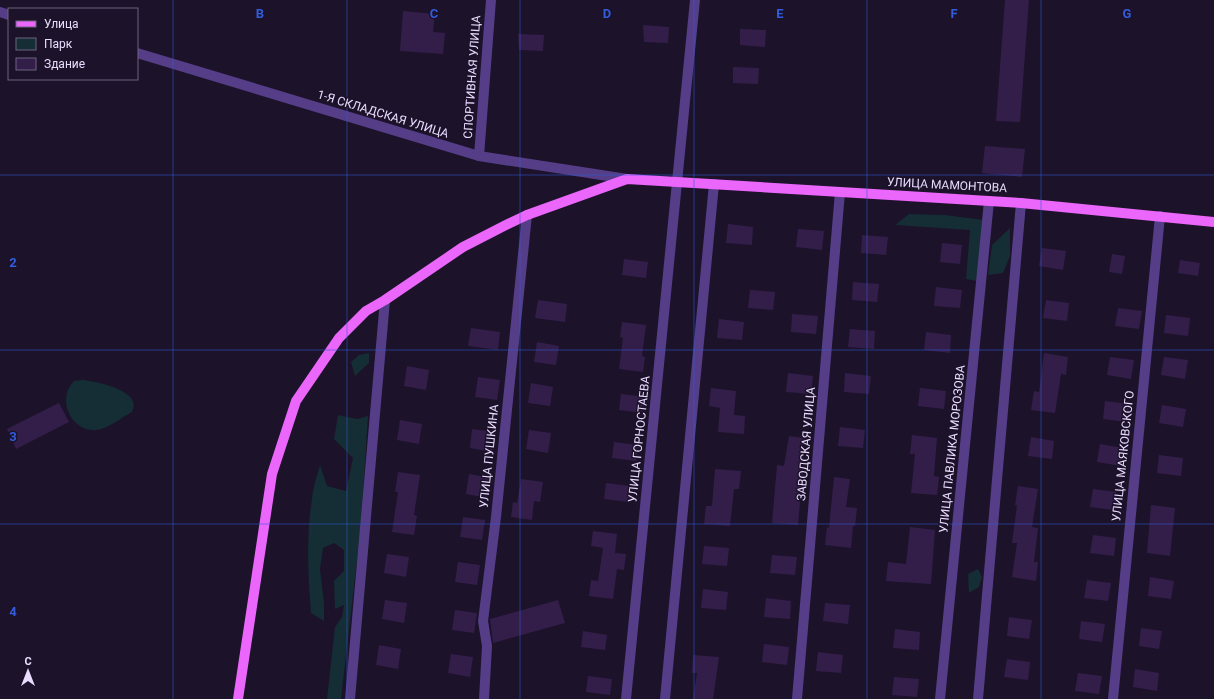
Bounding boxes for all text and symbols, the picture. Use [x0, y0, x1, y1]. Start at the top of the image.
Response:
text: B [256, 6, 264, 21]
text: C [430, 6, 439, 21]
text: D [603, 6, 611, 21]
text: E [776, 6, 784, 21]
text: F [950, 6, 958, 21]
text: G [1123, 6, 1132, 21]
legend [8, 8, 138, 80]
street label: СПОРТИВНАЯ УЛИЦА [461, 15, 483, 139]
text: Улица [44, 17, 79, 31]
text: Парк [44, 37, 73, 51]
text: Здание [44, 57, 85, 71]
street label: 1-Я СКЛАДСКАЯ УЛИЦА [316, 87, 451, 141]
street label: УЛИЦА МАМОНТОВА [887, 175, 1007, 195]
text: 2 [9, 255, 17, 270]
street label: УЛИЦА ПАВЛИКА МОРОЗОВА [936, 364, 968, 534]
street label: УЛИЦА ГОРНОСТАЕВА [625, 375, 653, 503]
street label: ЗАВОДСКАЯ УЛИЦА [794, 386, 818, 502]
street label: УЛИЦА МАЯКОВСКОГО [1109, 390, 1137, 522]
street label: УЛИЦА ПУШКИНА [477, 403, 501, 509]
text: 3 [9, 429, 17, 444]
text: 4 [9, 604, 17, 619]
north arrow [8, 651, 48, 691]
text: С [24, 655, 32, 668]

